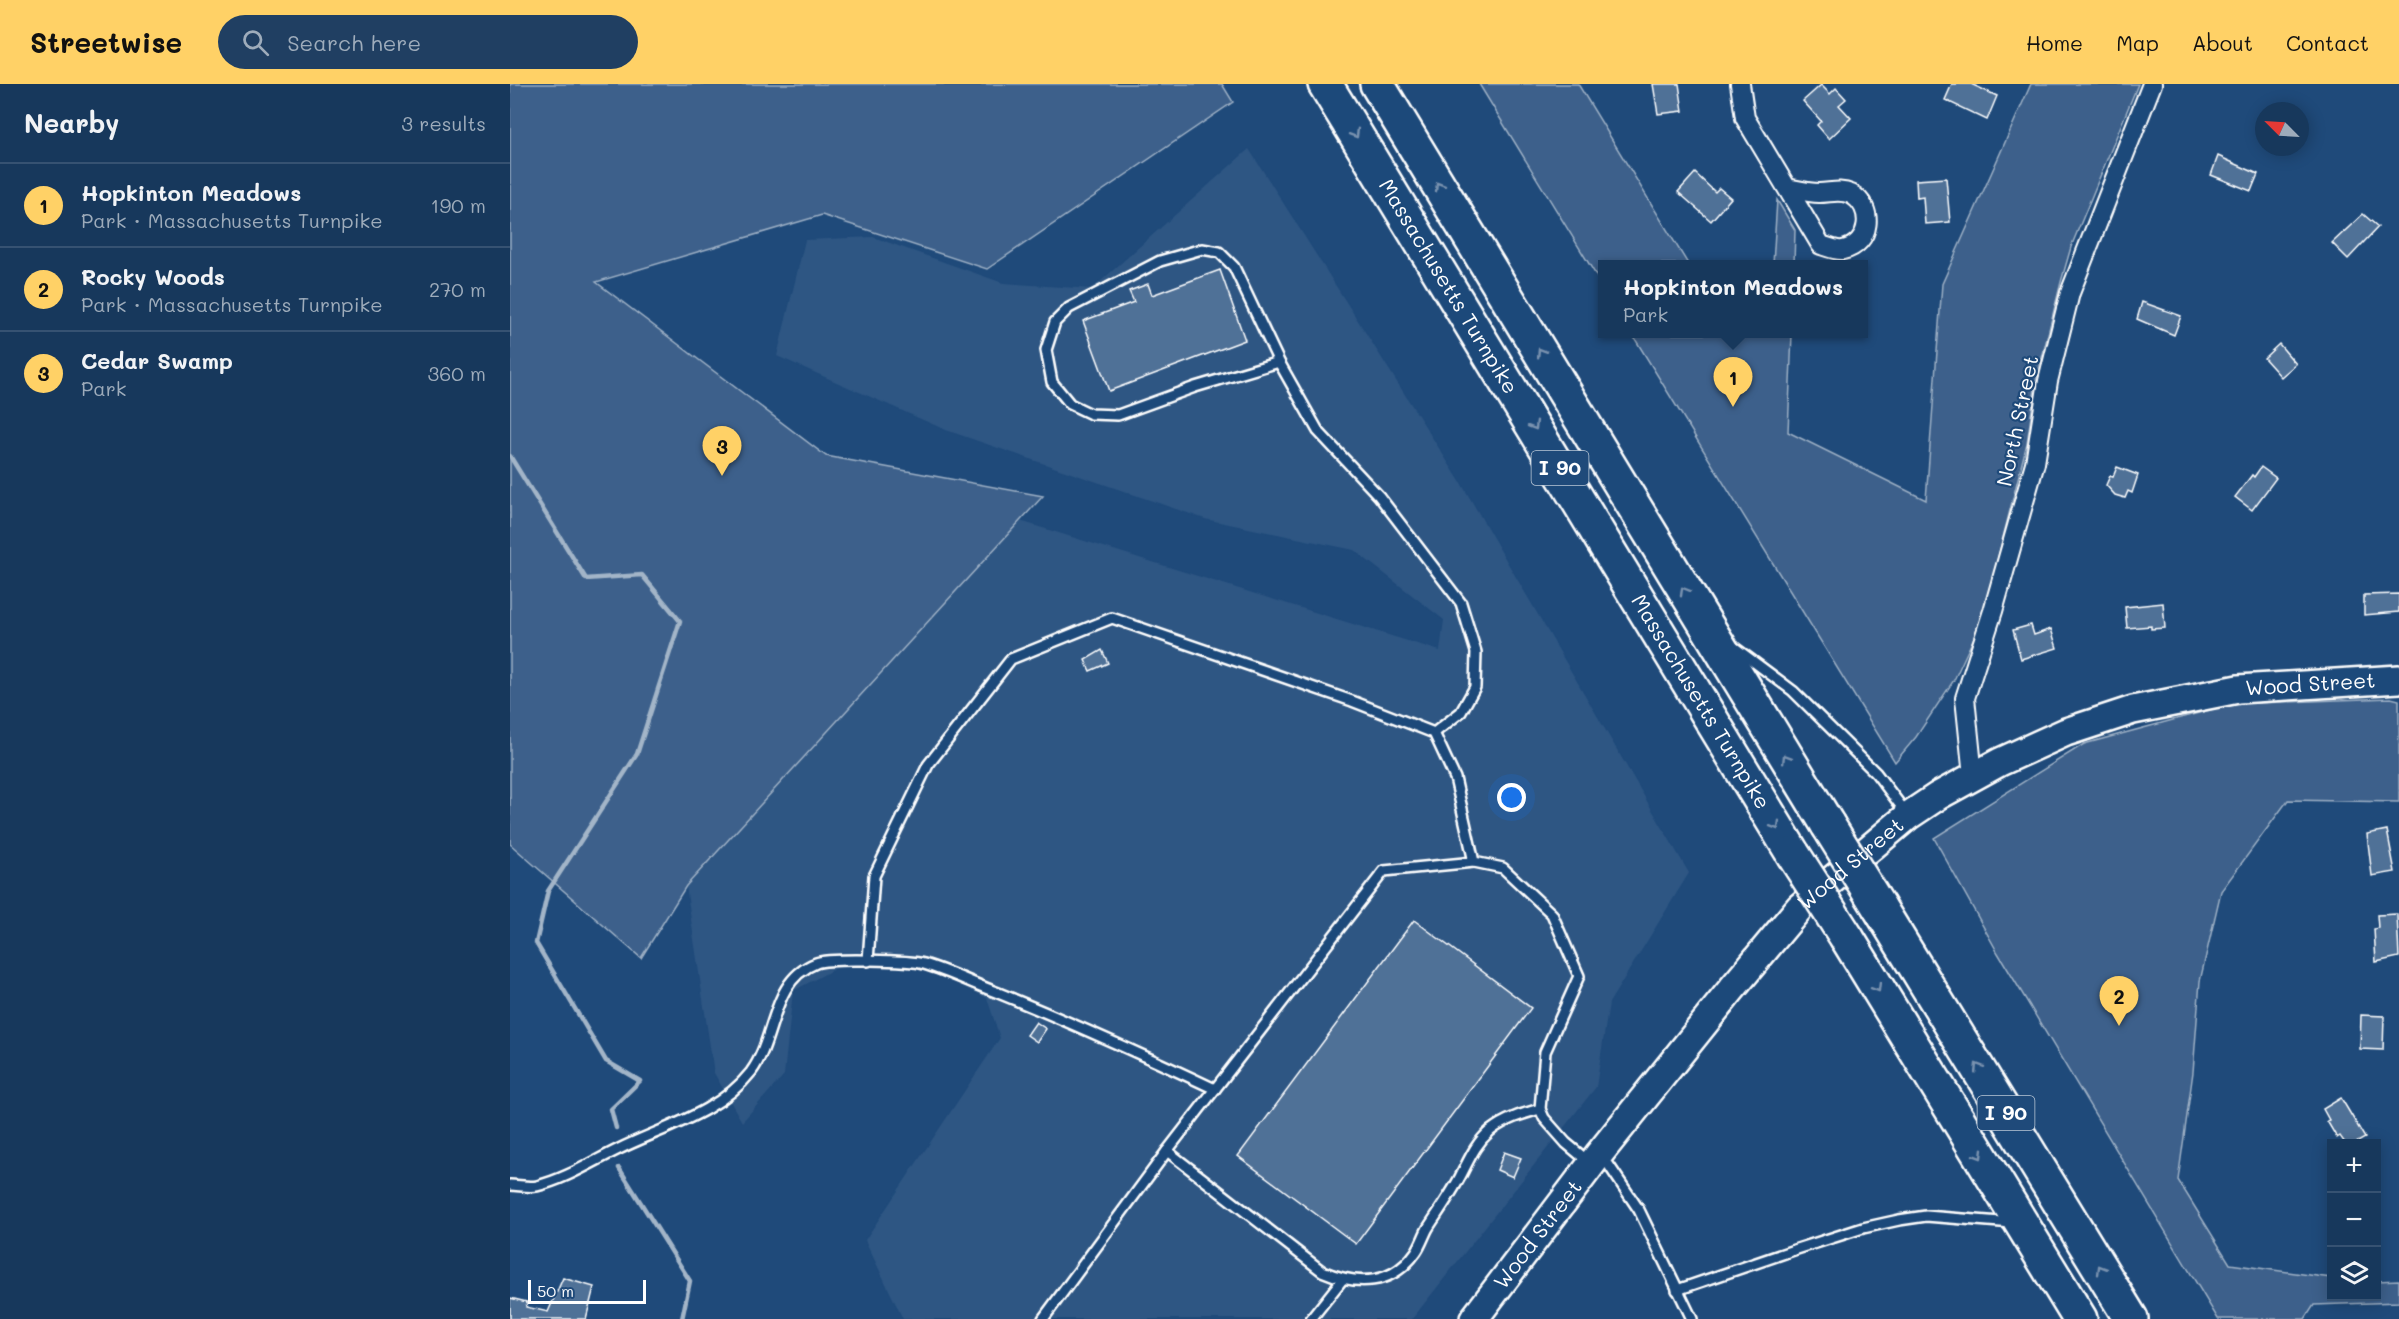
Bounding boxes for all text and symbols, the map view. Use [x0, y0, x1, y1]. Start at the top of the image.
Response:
search box [218, 15, 638, 69]
text: Streetwise [30, 24, 182, 60]
icon: search [239, 26, 272, 59]
text: Search here [287, 28, 421, 57]
text: Home [2026, 29, 2083, 56]
text: Map [2116, 29, 2159, 56]
text: About [2192, 29, 2253, 56]
text: Contact [2286, 29, 2369, 56]
north arrow [2255, 102, 2309, 156]
text: Nearby [24, 106, 119, 140]
text: 3 results [401, 110, 486, 136]
one-way arrow [1348, 128, 1360, 138]
street label: Massachusetts Turnpike [1374, 173, 1525, 398]
text: Hopkinton Meadows [81, 178, 301, 207]
one-way arrow [1435, 182, 1447, 192]
text: 1 [39, 192, 48, 218]
text: 190 m [431, 192, 486, 218]
text: Park · Massachusetts Turnpike [81, 207, 383, 233]
popup [1598, 260, 1868, 338]
text: Rocky Woods [81, 262, 225, 291]
text: Hopkinton Meadows [1623, 272, 1843, 301]
text: 2 [38, 276, 49, 302]
text: 270 m [429, 276, 486, 302]
text: Park · Massachusetts Turnpike [81, 291, 383, 317]
text: Park [1623, 301, 1668, 327]
text: Cedar Swamp [81, 346, 233, 375]
one-way arrow [1536, 348, 1548, 358]
street label: North Street [1989, 353, 2044, 489]
pin: 1 [1714, 358, 1752, 407]
text: 3 [38, 360, 50, 386]
text: 360 m [428, 360, 486, 386]
text: Park [81, 375, 126, 401]
one-way arrow [1526, 420, 1538, 430]
pin: 3 [702, 426, 742, 476]
road number: I 90 [1532, 451, 1588, 485]
one-way arrow [1680, 587, 1691, 597]
street label: Massachusetts Turnpike [1626, 589, 1777, 813]
street label: Wood Street [2244, 665, 2376, 701]
one-way arrow [1781, 754, 1793, 764]
your location [1497, 783, 1526, 812]
street label: Wood Street [1791, 811, 1908, 915]
one-way arrow [1769, 820, 1781, 830]
pin: 2 [2100, 976, 2138, 1026]
one-way arrow [1869, 982, 1881, 992]
one-way arrow [1974, 1062, 1985, 1073]
road number: I 90 [1978, 1096, 2034, 1130]
map controls [2327, 1139, 2381, 1301]
button: + [2327, 1139, 2381, 1193]
one-way arrow [1971, 1149, 1983, 1159]
street label: Wood Street [1487, 1174, 1587, 1294]
button: − [2327, 1193, 2381, 1247]
button: layers [2327, 1247, 2381, 1301]
one-way arrow [2097, 1265, 2109, 1275]
scale bar [528, 1277, 646, 1304]
text: 50 m [537, 1280, 574, 1301]

